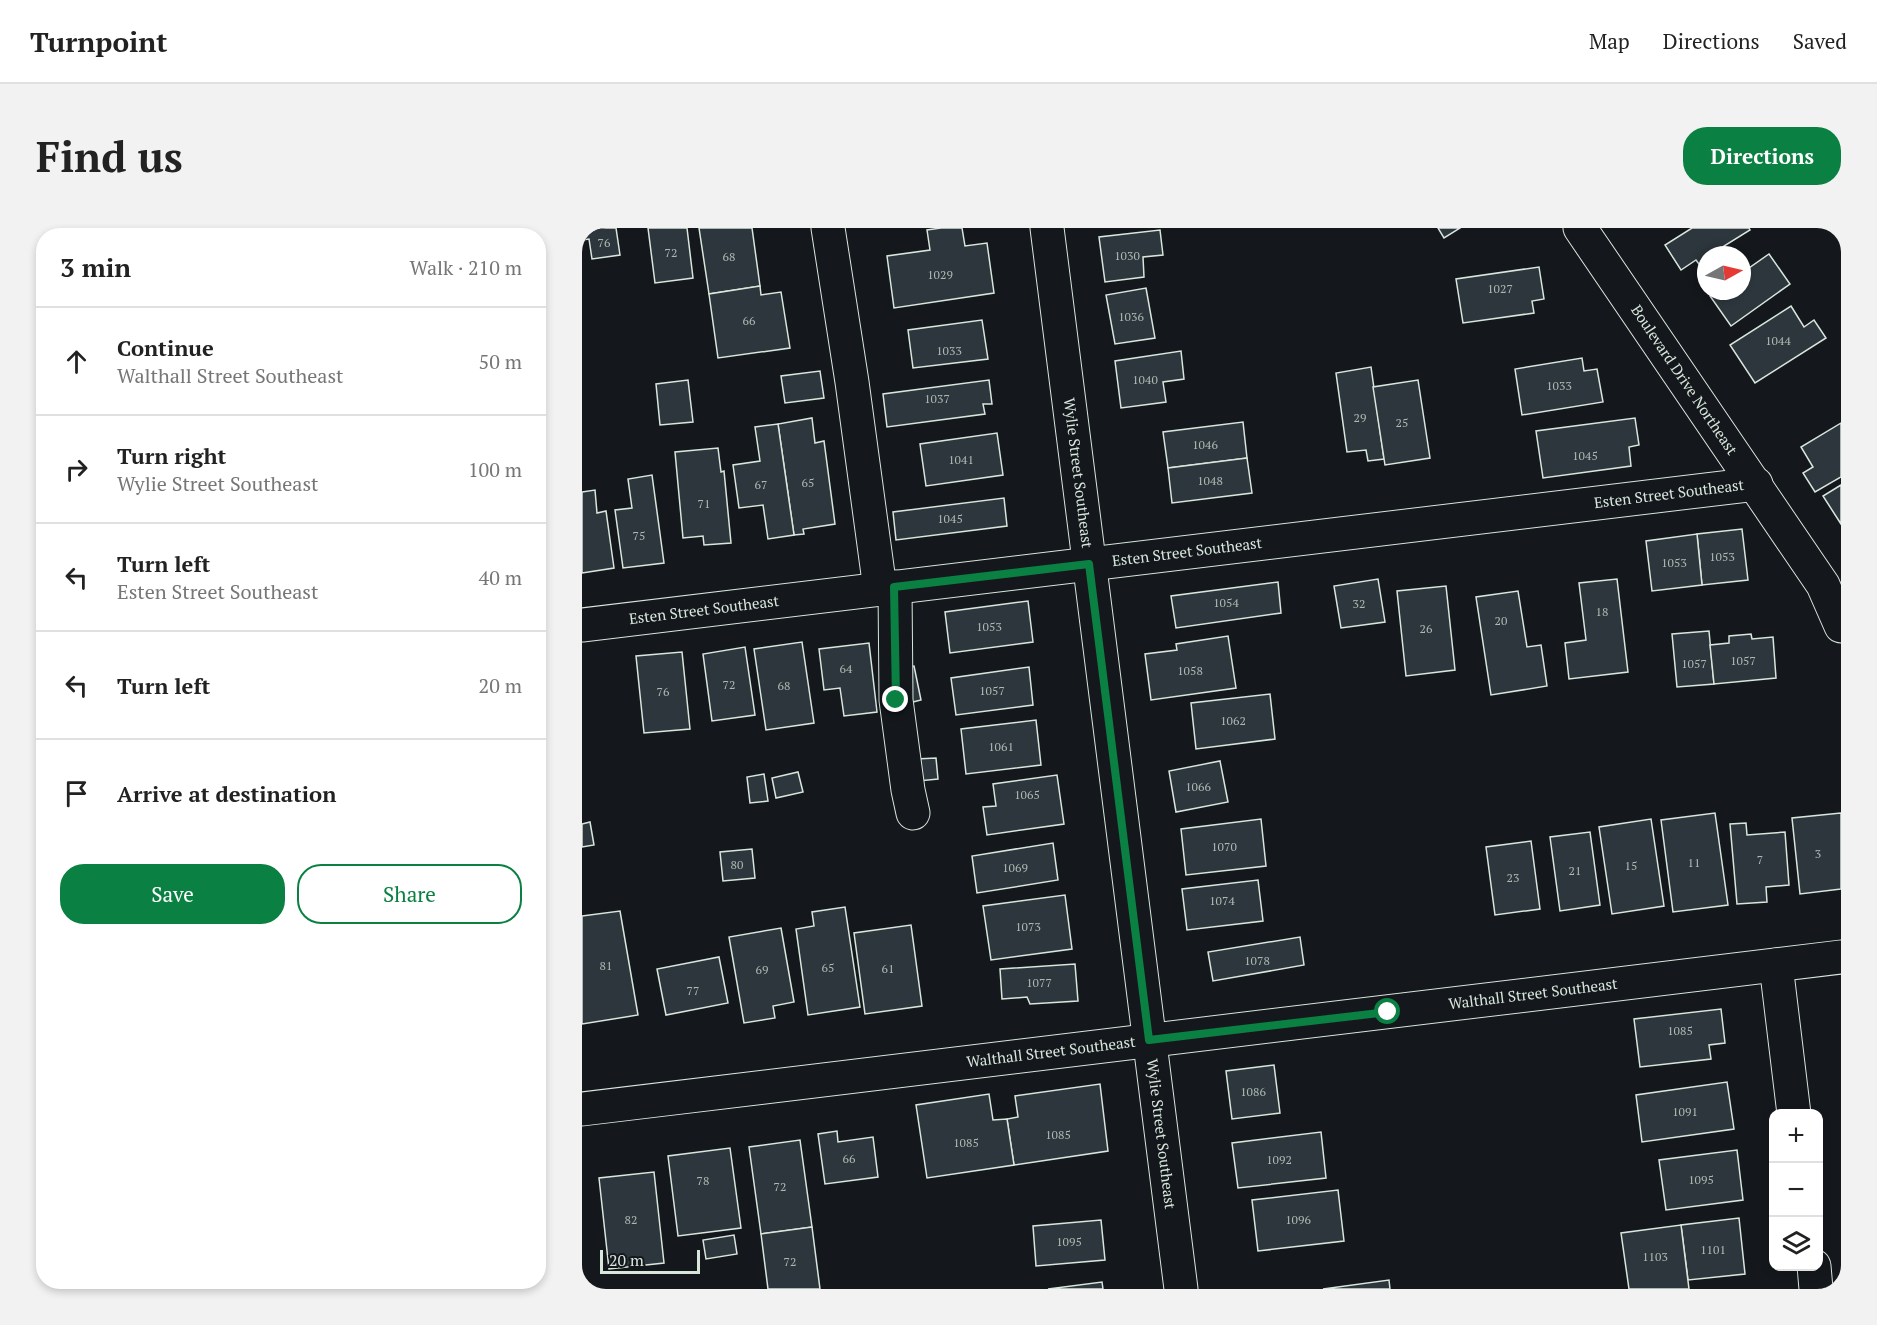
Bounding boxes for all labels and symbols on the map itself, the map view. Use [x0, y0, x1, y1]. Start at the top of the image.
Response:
house number: 76 [598, 235, 611, 250]
house number: 72 [665, 245, 677, 260]
north arrow [1697, 246, 1751, 300]
house number: 1030 [1114, 248, 1140, 263]
house number: 68 [723, 249, 735, 264]
house number: 1029 [927, 267, 953, 282]
house number: 1027 [1487, 281, 1513, 296]
street label: Boulevard Drive Northeast [1627, 301, 1743, 459]
house number: 1036 [1118, 309, 1144, 324]
house number: 66 [743, 313, 756, 328]
house number: 1044 [1765, 333, 1791, 348]
house number: 1033 [936, 343, 962, 358]
house number: 1040 [1132, 372, 1158, 387]
house number: 1033 [1546, 378, 1572, 393]
house number: 1037 [924, 391, 950, 406]
street label: Wylie Street Southeast [1060, 397, 1098, 550]
house number: 29 [1354, 410, 1366, 425]
house number: 25 [1396, 415, 1408, 430]
house number: 1046 [1192, 437, 1218, 452]
house number: 1045 [1572, 448, 1598, 463]
house number: 1041 [948, 452, 974, 467]
house number: 1048 [1197, 473, 1223, 488]
street label: Esten Street Southeast [1593, 474, 1745, 512]
house number: 65 [802, 475, 814, 490]
house number: 67 [755, 477, 767, 492]
house number: 71 [698, 496, 710, 511]
house number: 1045 [937, 511, 963, 526]
house number: 75 [633, 528, 645, 543]
street label: Esten Street Southeast [1111, 532, 1263, 570]
house number: 1053 [1709, 549, 1735, 564]
house number: 1053 [1661, 555, 1687, 570]
street label: Esten Street Southeast [628, 590, 780, 628]
house number: 1054 [1213, 595, 1239, 610]
house number: 32 [1353, 596, 1365, 611]
house number: 18 [1596, 604, 1608, 619]
house number: 20 [1495, 613, 1507, 628]
house number: 1053 [976, 619, 1002, 634]
house number: 26 [1420, 621, 1433, 636]
house number: 1057 [1730, 653, 1756, 668]
house number: 1057 [1681, 656, 1707, 671]
house number: 64 [840, 661, 853, 676]
house number: 1058 [1177, 663, 1203, 678]
house number: 72 [723, 677, 735, 692]
house number: 68 [778, 678, 790, 693]
house number: 1057 [979, 683, 1005, 698]
house number: 76 [657, 684, 670, 699]
route end [882, 686, 908, 712]
house number: 1062 [1220, 713, 1246, 728]
house number: 1061 [988, 739, 1014, 754]
house number: 1066 [1185, 779, 1211, 794]
house number: 1065 [1014, 787, 1040, 802]
house number: 1070 [1211, 839, 1237, 854]
house number: 3 [1815, 846, 1821, 861]
house number: 7 [1757, 852, 1763, 867]
house number: 11 [1688, 855, 1700, 870]
house number: 80 [731, 857, 743, 872]
house number: 15 [1625, 858, 1637, 873]
house number: 1069 [1002, 860, 1028, 875]
house number: 21 [1569, 863, 1581, 878]
house number: 23 [1507, 870, 1519, 885]
house number: 1074 [1209, 893, 1235, 908]
house number: 1073 [1015, 919, 1041, 934]
house number: 1078 [1244, 953, 1270, 968]
house number: 81 [600, 958, 612, 973]
house number: 65 [822, 960, 834, 975]
house number: 61 [882, 961, 894, 976]
house number: 69 [756, 962, 768, 977]
street label: Walthall Street Southeast [1447, 973, 1619, 1013]
house number: 1077 [1026, 975, 1052, 990]
house number: 77 [687, 983, 699, 998]
route start [1374, 998, 1400, 1024]
house number: 1085 [1667, 1023, 1693, 1038]
street label: Walthall Street Southeast [965, 1031, 1137, 1071]
street label: Wylie Street Southeast [1143, 1058, 1181, 1211]
house number: 1086 [1240, 1084, 1266, 1099]
house number: 1091 [1672, 1104, 1698, 1119]
house number: 1085 [1045, 1127, 1071, 1142]
house number: 1085 [953, 1135, 979, 1150]
house number: 66 [843, 1151, 856, 1166]
house number: 1092 [1266, 1152, 1292, 1167]
house number: 1095 [1688, 1172, 1714, 1187]
house number: 78 [697, 1173, 709, 1188]
house number: 72 [774, 1179, 786, 1194]
house number: 82 [625, 1212, 637, 1227]
house number: 1096 [1285, 1212, 1311, 1227]
house number: 1095 [1056, 1234, 1082, 1249]
house number: 1101 [1700, 1242, 1726, 1257]
scale bar [600, 1247, 700, 1274]
house number: 1103 [1642, 1249, 1668, 1264]
house number: 72 [784, 1254, 796, 1269]

